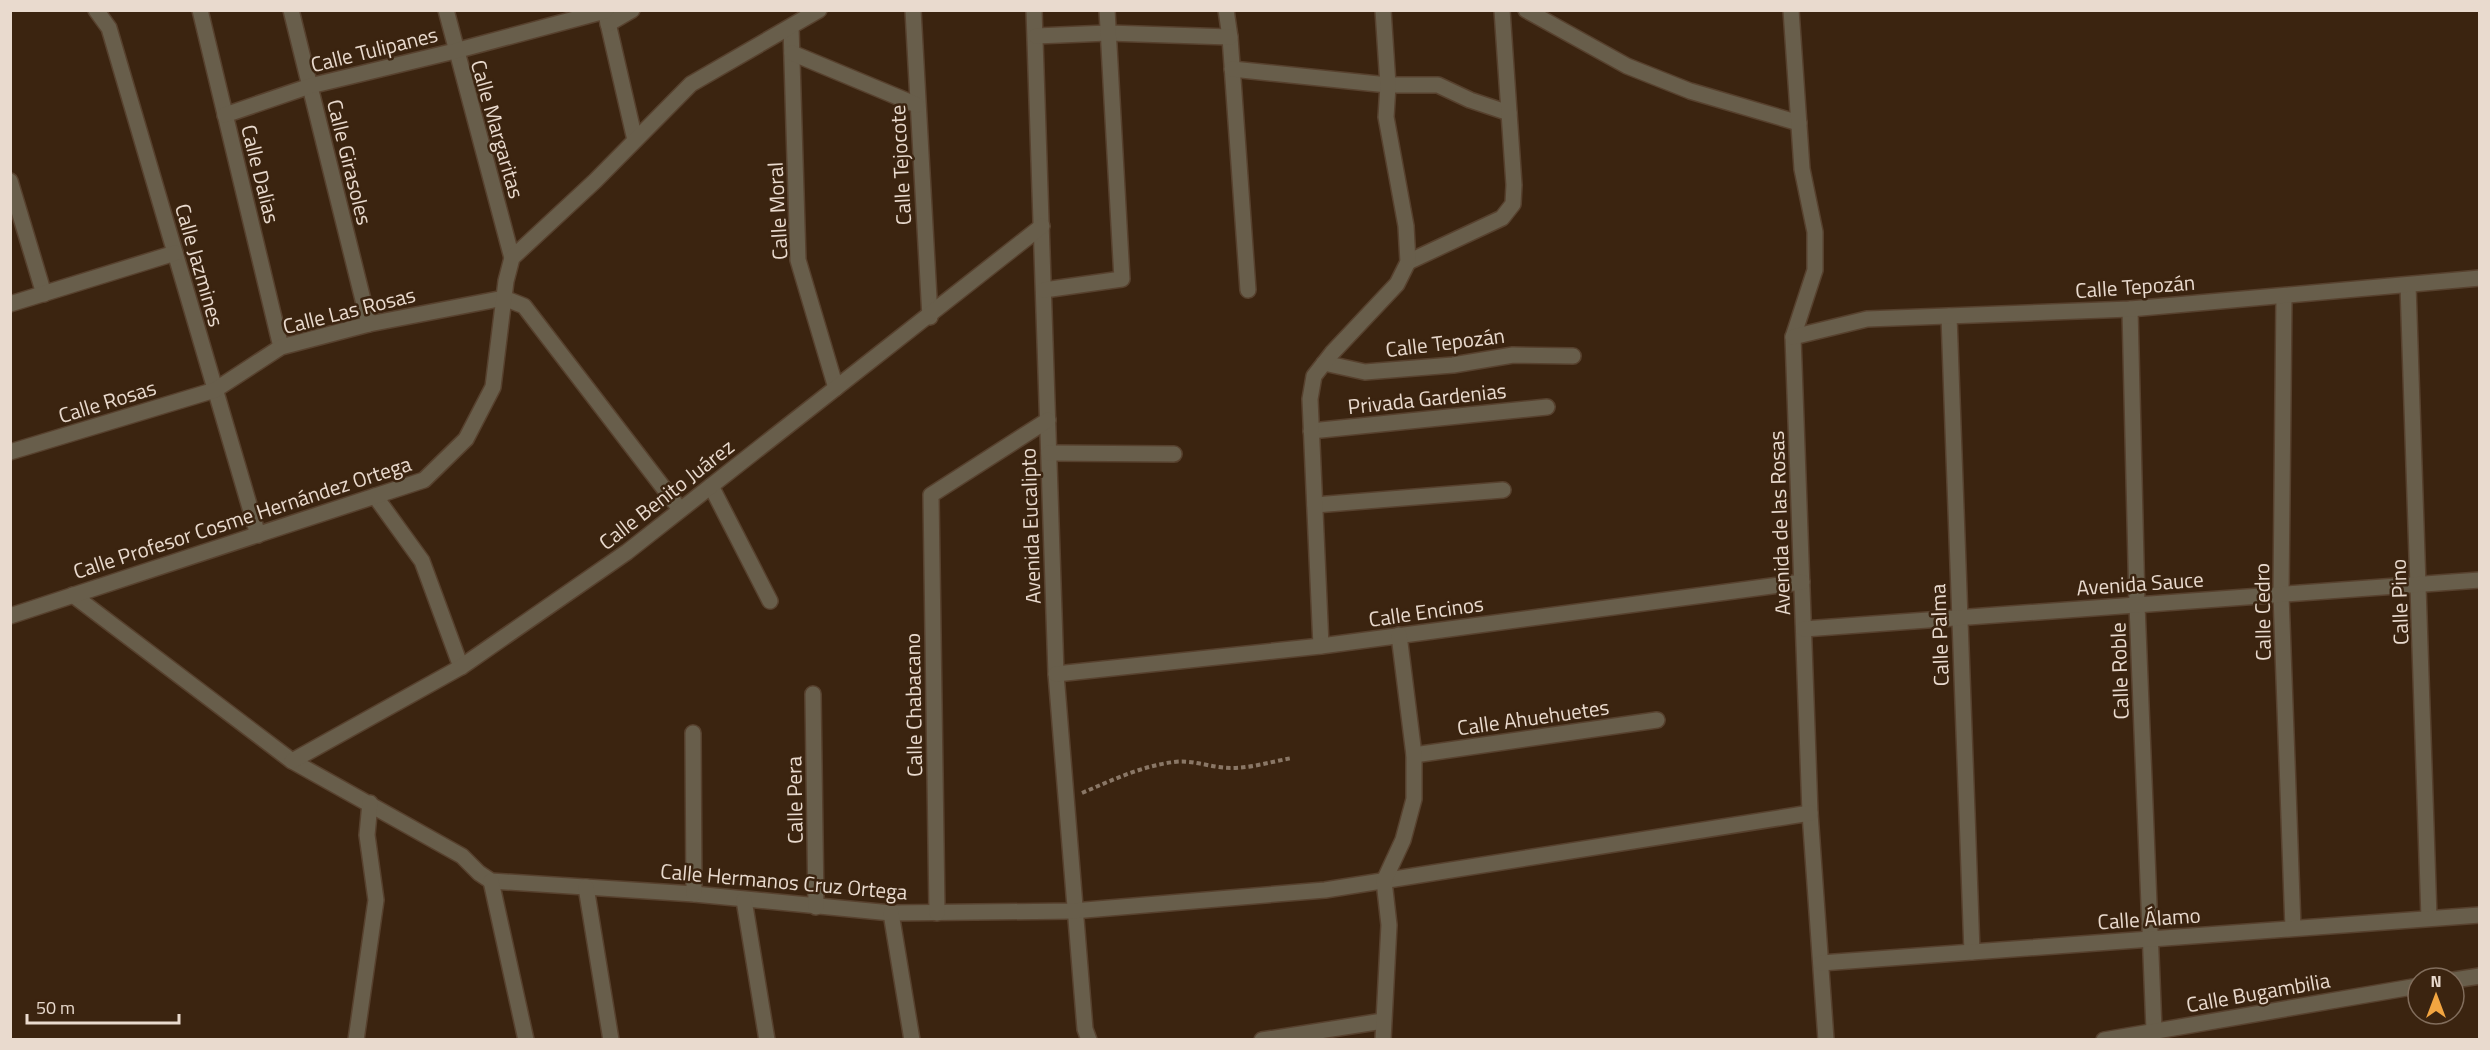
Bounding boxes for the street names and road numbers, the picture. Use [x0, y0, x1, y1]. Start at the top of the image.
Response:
street label: Calle Tulipanes [307, 18, 441, 80]
street label: Calle Margaritas [463, 56, 533, 202]
street label: Calle Girasoles [319, 96, 381, 228]
street label: Calle Tejocote [881, 104, 919, 226]
street label: Calle Dalias [233, 121, 289, 227]
street label: Calle Moral [758, 161, 796, 261]
street label: Calle Jazmines [167, 200, 233, 330]
street label: Calle Tepozán [2074, 266, 2196, 306]
street label: Calle Las Rosas [279, 278, 419, 342]
street label: Calle Tepozán [1383, 319, 1507, 365]
street label: Calle Rosas [54, 371, 160, 431]
street label: Privada Gardenias [1346, 374, 1508, 422]
street label: Avenida de las Rosas [1760, 430, 1798, 616]
street label: Calle Benito Juárez [591, 431, 741, 557]
street label: Calle Profesor Cosme Hernández Ortega [69, 447, 416, 587]
street label: Avenida Eucalipto [1011, 448, 1049, 604]
street label: Calle Pino [2382, 558, 2416, 646]
street label: Avenida Sauce [2075, 563, 2205, 603]
street label: Calle Cedro [2245, 563, 2279, 661]
street label: Calle Palma [1921, 583, 1957, 687]
street label: Calle Encinos [1367, 587, 1485, 635]
street label: Calle Roble [2101, 622, 2137, 720]
street label: Calle Chabacano [896, 633, 930, 777]
street label: Calle Ahuehuetes [1455, 690, 1611, 744]
street label: Calle Pera [777, 755, 811, 844]
street label: Calle Hermanos Cruz Ortega [659, 854, 909, 908]
street label: Calle Álamo [2096, 898, 2202, 938]
street label: Calle Bugambilia [2184, 964, 2333, 1020]

